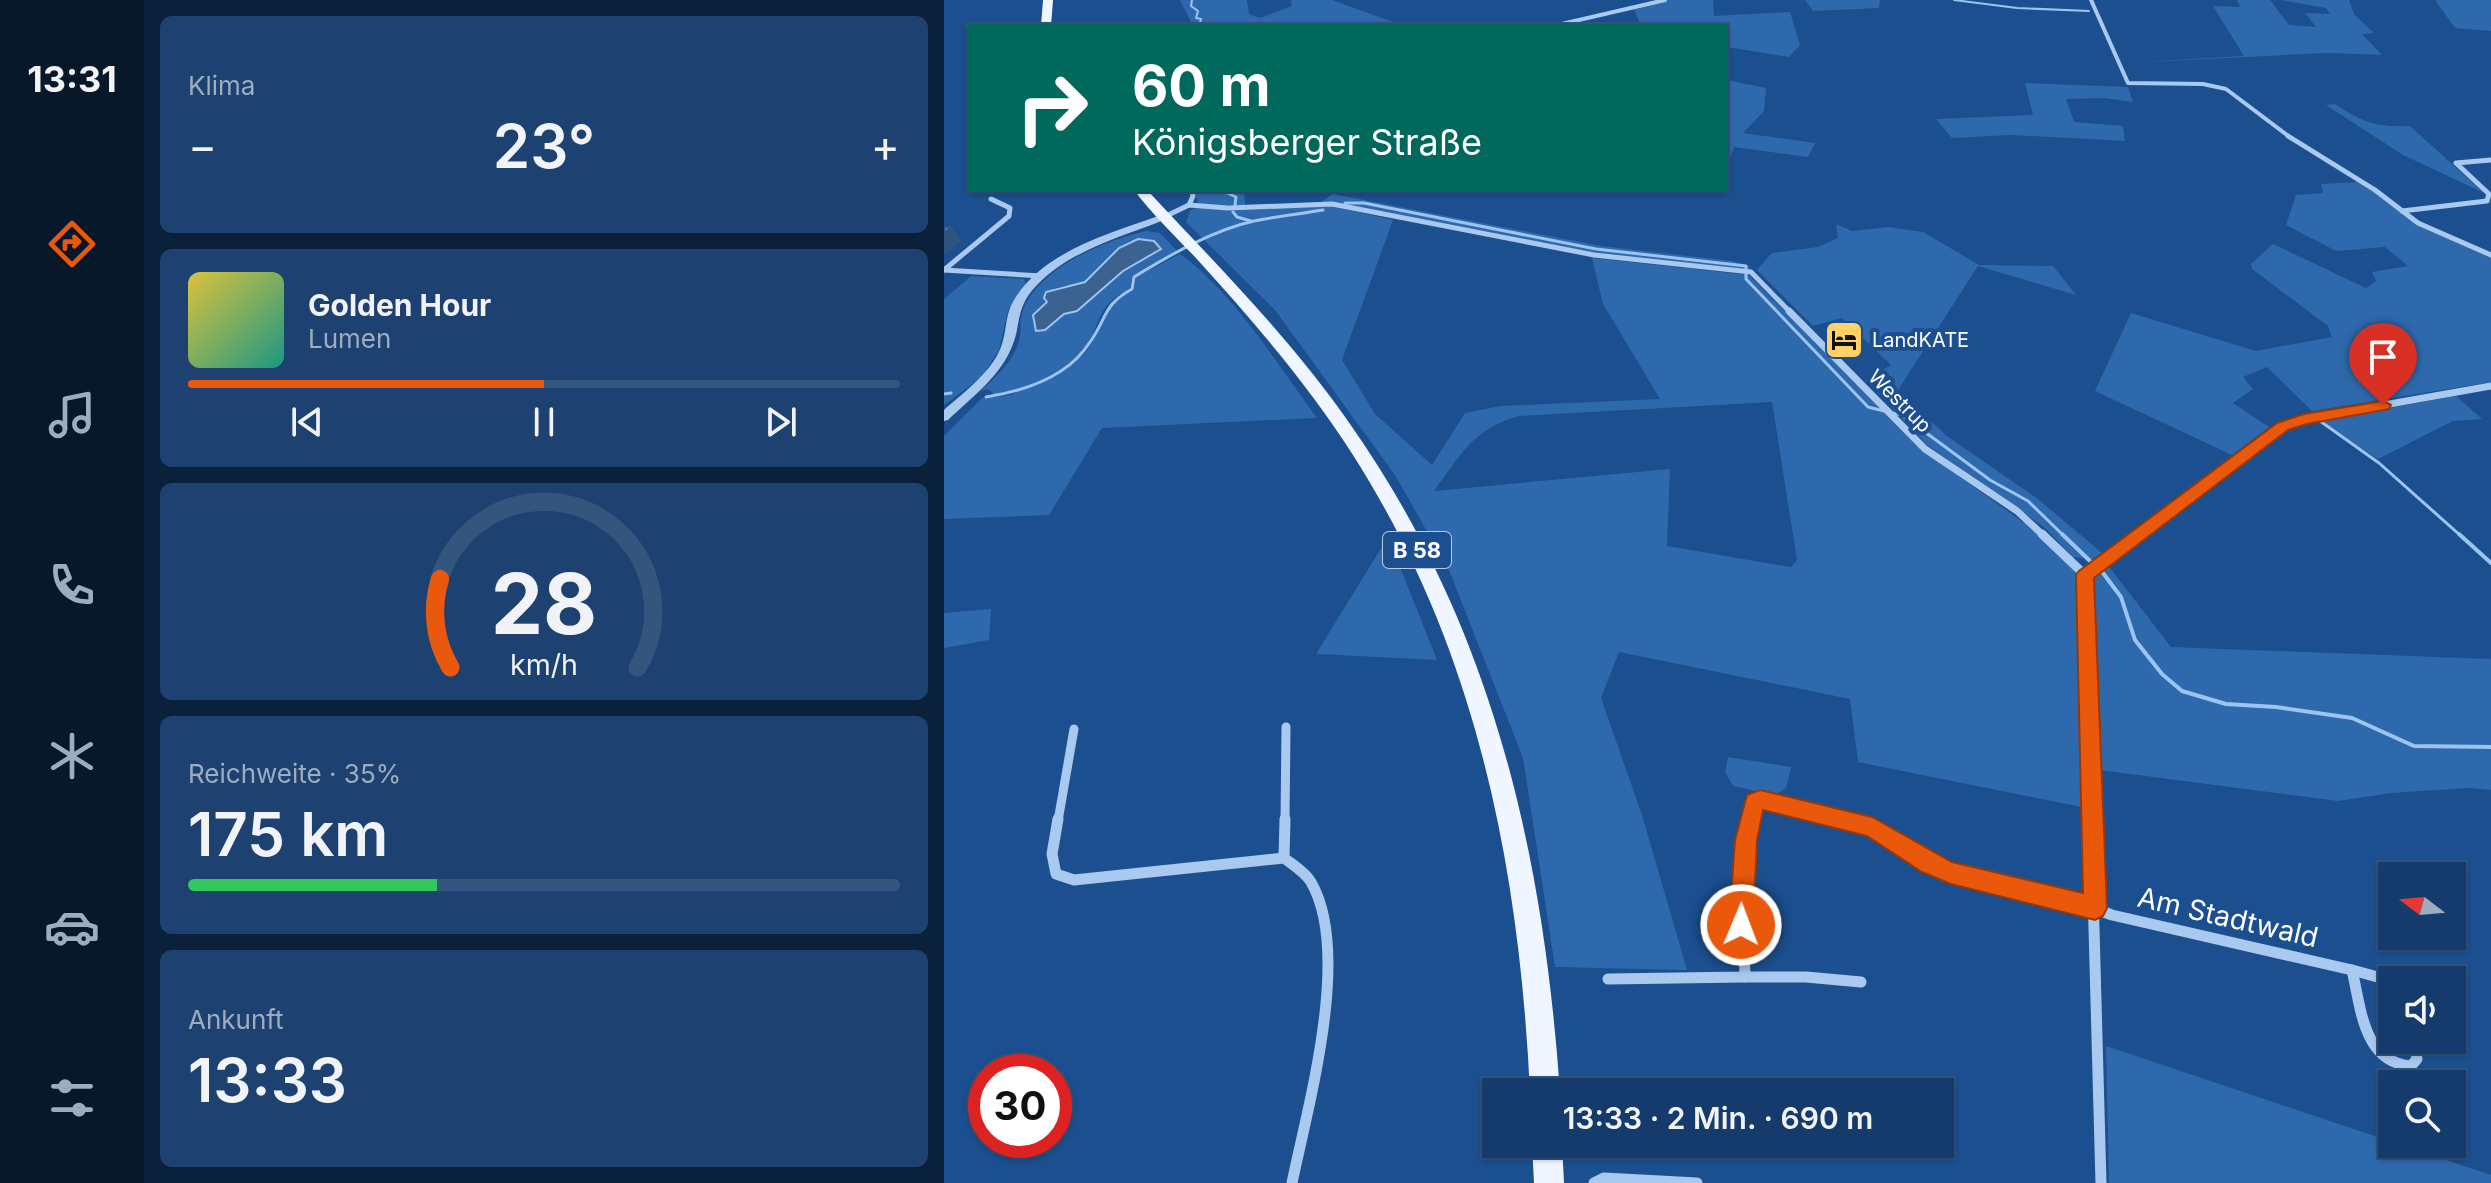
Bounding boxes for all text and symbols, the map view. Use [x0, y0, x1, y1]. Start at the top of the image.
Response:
text: 60 m [1132, 52, 1271, 120]
icon: right [1000, 56, 1104, 160]
text: 13:31 [27, 57, 117, 101]
text: Klima [188, 70, 255, 101]
text: 23° [493, 110, 595, 182]
text: − [188, 119, 217, 173]
text: + [871, 119, 900, 173]
text: Königsberger Straße [1132, 120, 1482, 164]
icon: directions [44, 216, 100, 272]
text: Golden Hour [308, 287, 491, 323]
hotel icon: LandKATE [1823, 319, 1865, 361]
text: Lumen [308, 323, 391, 354]
pin [2349, 323, 2417, 405]
place label: LandKATE [1872, 328, 1969, 352]
icon: arrive [2361, 335, 2405, 379]
street label: Westrup [1864, 365, 1936, 437]
icon: music [44, 387, 100, 443]
icon: previous [285, 400, 329, 444]
icon: pause [522, 400, 566, 444]
icon: next [759, 400, 803, 444]
road number: B 58 [1383, 532, 1451, 568]
text: 28 [491, 552, 597, 653]
icon: phone [44, 557, 100, 613]
text: km/h [510, 647, 578, 682]
icon: climate [44, 728, 100, 784]
text: Reichweite · 35% [188, 758, 401, 789]
text: 175 km [188, 798, 388, 870]
north arrow [2378, 862, 2466, 950]
map controls [2378, 862, 2466, 1158]
street label: Am Stadtwald [2134, 880, 2322, 954]
position arrow [1699, 883, 1783, 967]
icon: car [44, 899, 100, 955]
button: sound [2378, 966, 2466, 1054]
text: Ankunft [188, 1004, 284, 1035]
text: 13:33 [188, 1044, 347, 1116]
speed limit sign: 30 [968, 1054, 1072, 1158]
icon: filters [44, 1070, 100, 1126]
button: search [2378, 1070, 2466, 1158]
text: 13:33 · 2 Min. · 690 m [1563, 1100, 1873, 1136]

